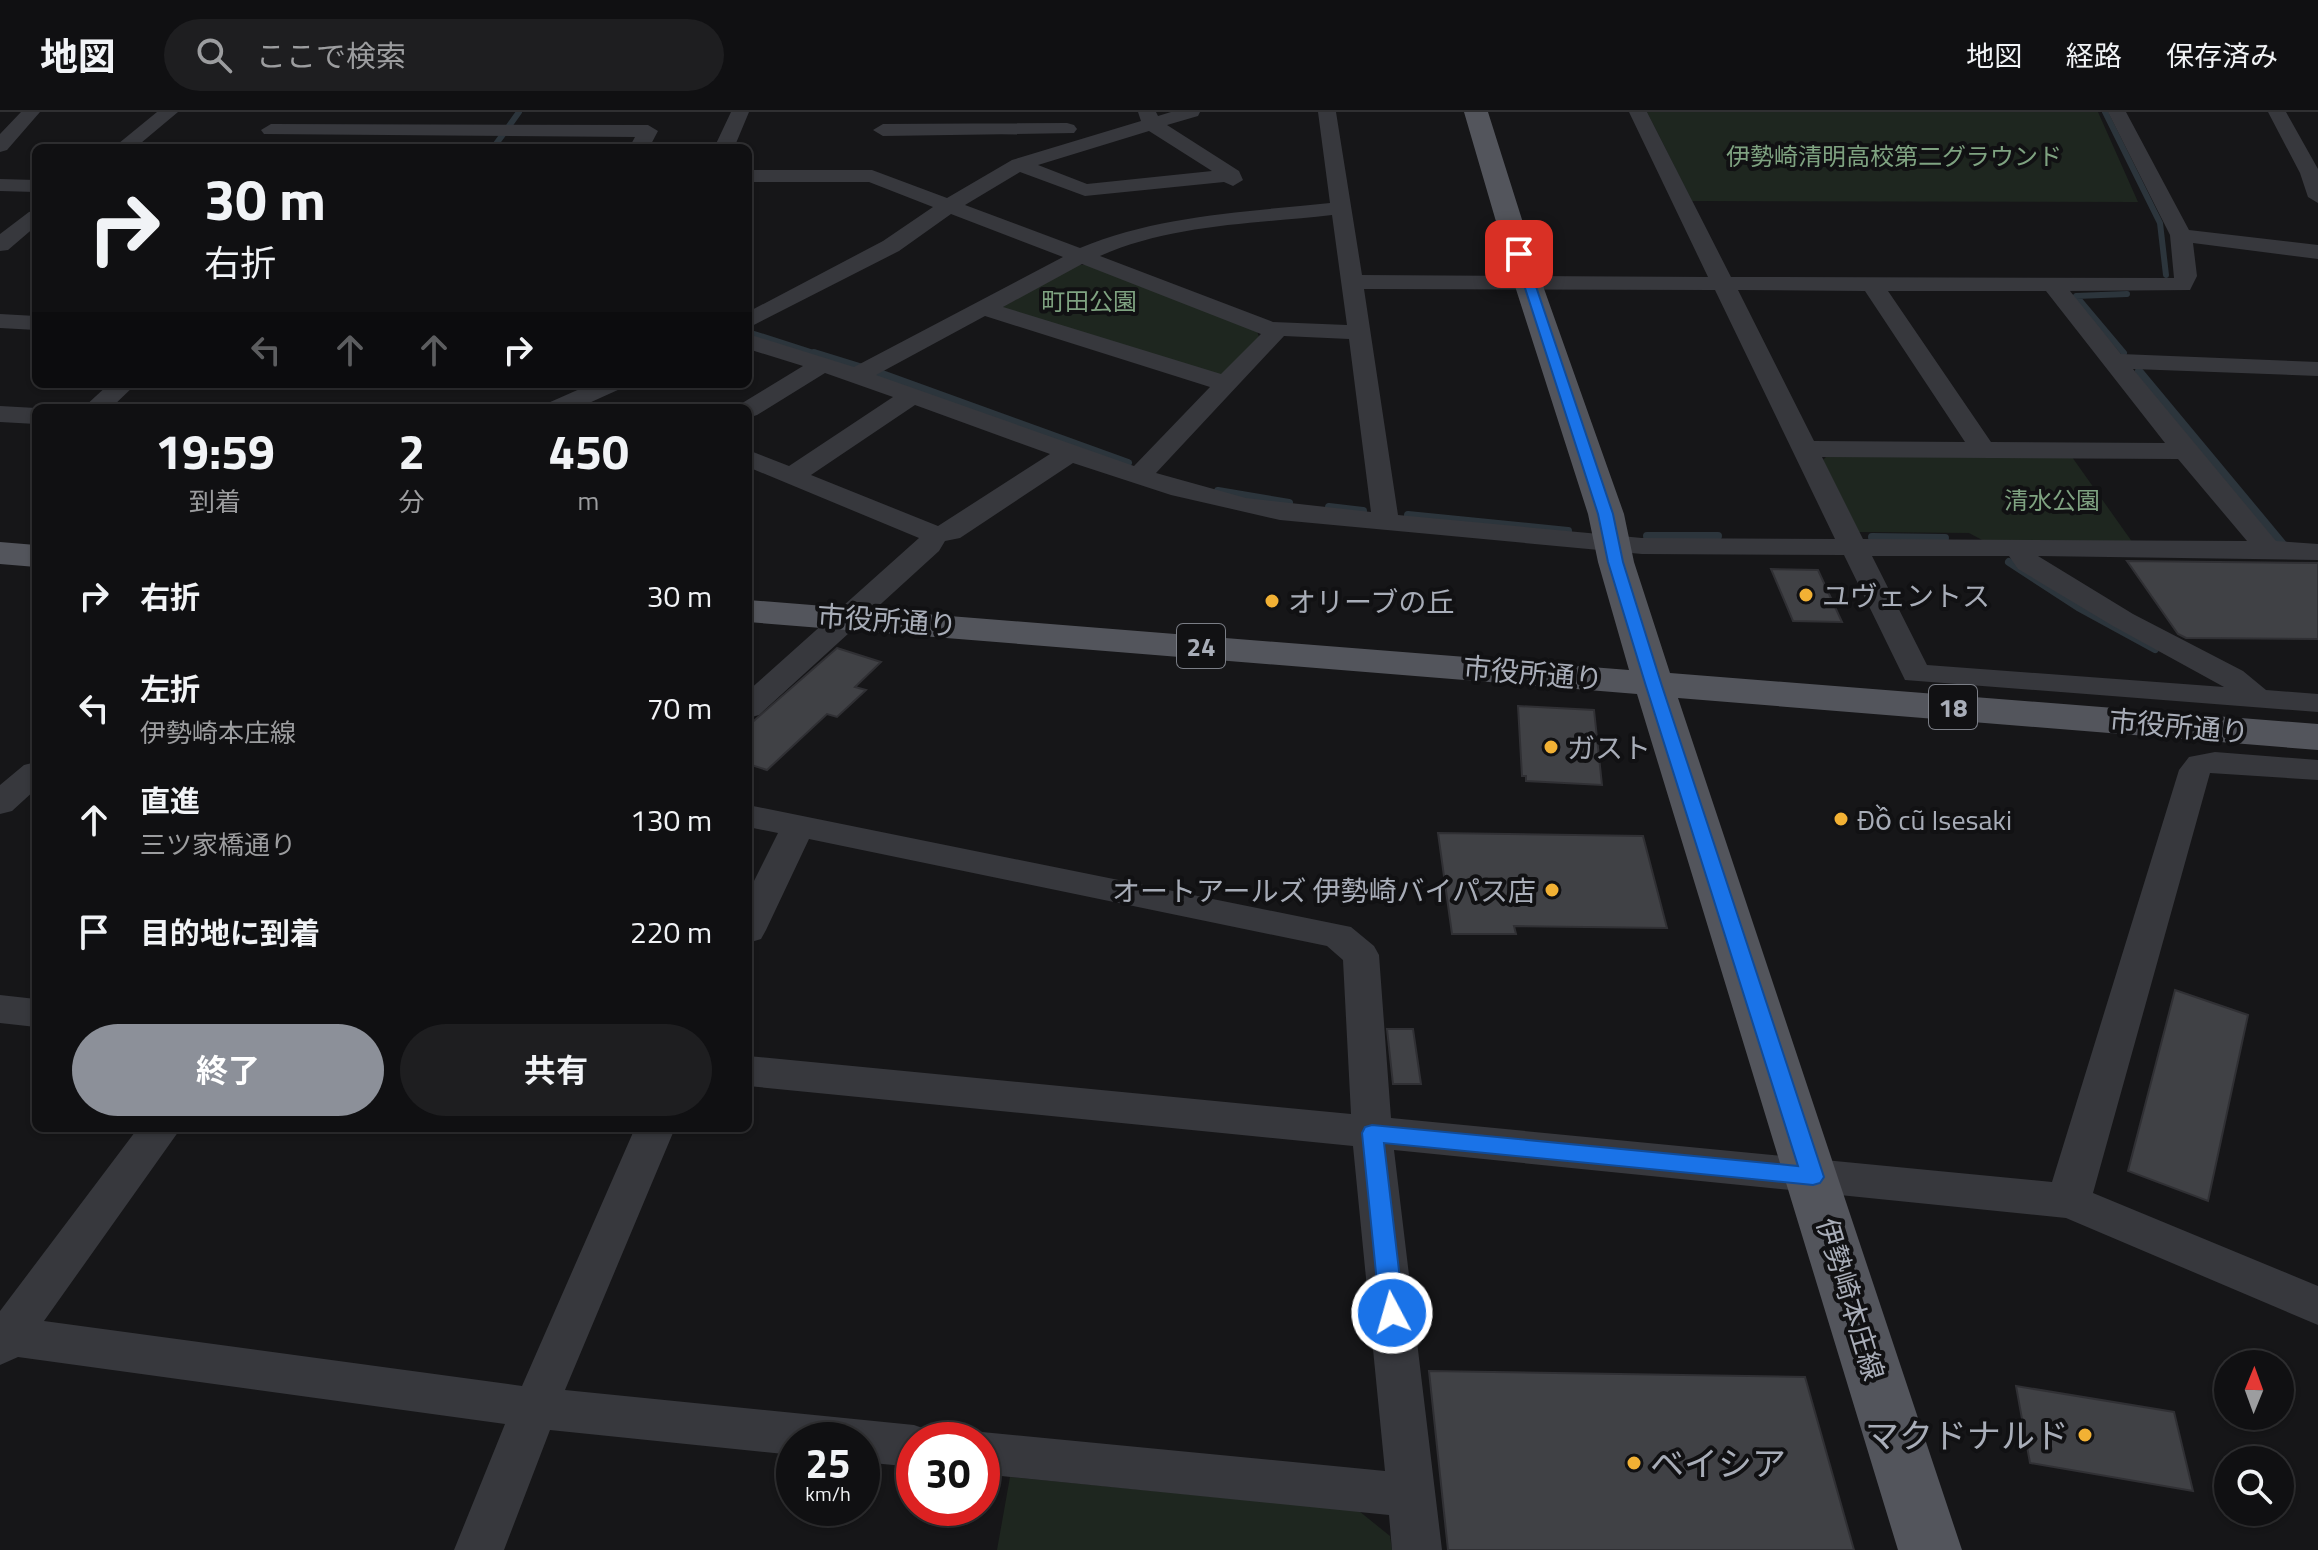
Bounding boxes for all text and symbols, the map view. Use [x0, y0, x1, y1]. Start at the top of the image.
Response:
search box [164, 19, 724, 91]
text: 地図 [40, 27, 116, 85]
icon: search [192, 33, 236, 77]
text: ここで検索 [256, 33, 406, 79]
text: 地図 [1966, 34, 2022, 77]
text: 経路 [2066, 34, 2122, 77]
text: 保存済み [2166, 34, 2278, 77]
park label: 伊勢崎清明高校第二グラウンド [1726, 138, 2062, 174]
text: 30 m [204, 157, 326, 242]
icon: right [72, 176, 176, 280]
pin [1485, 220, 1553, 288]
icon: arrive [1497, 232, 1541, 276]
text: 右折 [204, 235, 276, 290]
park label: 町田公園 [1041, 283, 1137, 319]
icon: left [244, 328, 288, 372]
icon: ahead [328, 328, 372, 372]
icon: ahead [412, 328, 456, 372]
icon: right [496, 328, 540, 372]
text: 19:59 [155, 415, 275, 488]
text: 2 [398, 415, 425, 488]
text: 450 [548, 415, 629, 488]
text: m [578, 481, 599, 520]
text: 到着 [189, 482, 241, 521]
text: 分 [399, 482, 425, 521]
park label: 清水公園 [2004, 482, 2100, 518]
text: 30 m [647, 573, 712, 619]
icon: right [72, 574, 116, 618]
text: 右折 [140, 574, 200, 620]
place label: ユヴェントス [1822, 574, 1990, 617]
place label: オリーブの丘 [1288, 580, 1454, 623]
marker: ユヴェントス [1797, 586, 1815, 604]
marker: オリーブの丘 [1263, 592, 1281, 610]
street label: 市役所通り [816, 594, 958, 646]
road number: 24 [1177, 624, 1225, 668]
street label: 市役所通り [1461, 645, 1605, 701]
text: 左折 [140, 666, 200, 712]
text: 70 m [647, 685, 712, 731]
road number: 18 [1929, 685, 1977, 729]
icon: left [72, 686, 116, 730]
street label: 市役所通り [2107, 698, 2251, 754]
text: 伊勢崎本庄線 [140, 713, 296, 752]
place label: ガスト [1567, 726, 1651, 769]
marker: ガスト [1542, 738, 1560, 756]
text: 直進 [140, 778, 200, 824]
text: 130 m [630, 797, 712, 843]
icon: ahead [72, 798, 116, 842]
place label: Đồ cũ Isesaki [1857, 798, 2012, 841]
marker: Đồ cũ Isesaki [1832, 810, 1850, 828]
text: 三ツ家橋通り [140, 825, 296, 864]
place label: オートアールズ 伊勢崎バイパス店 [1112, 869, 1536, 912]
marker: オートアールズ 伊勢崎バイパス店 [1543, 881, 1561, 899]
text: 220 m [630, 909, 712, 955]
icon: arrive [72, 910, 116, 954]
text: 目的地に到着 [140, 910, 320, 956]
button: 終了 [72, 1024, 384, 1116]
button: 共有 [400, 1024, 712, 1116]
street label: 伊勢崎本庄線 [1806, 1212, 1896, 1386]
position arrow [1350, 1271, 1434, 1355]
north arrow [2214, 1350, 2294, 1430]
map controls [2214, 1350, 2294, 1526]
place label: マクドナルド [1865, 1409, 2069, 1461]
speed limit sign: 30 [896, 1422, 1000, 1526]
marker: マクドナルド [2076, 1426, 2094, 1444]
text: 25 [806, 1433, 850, 1494]
place label: ベイシア [1650, 1437, 1786, 1489]
button: search [2214, 1446, 2294, 1526]
marker: ベイシア [1625, 1454, 1643, 1472]
text: km/h [805, 1478, 851, 1509]

